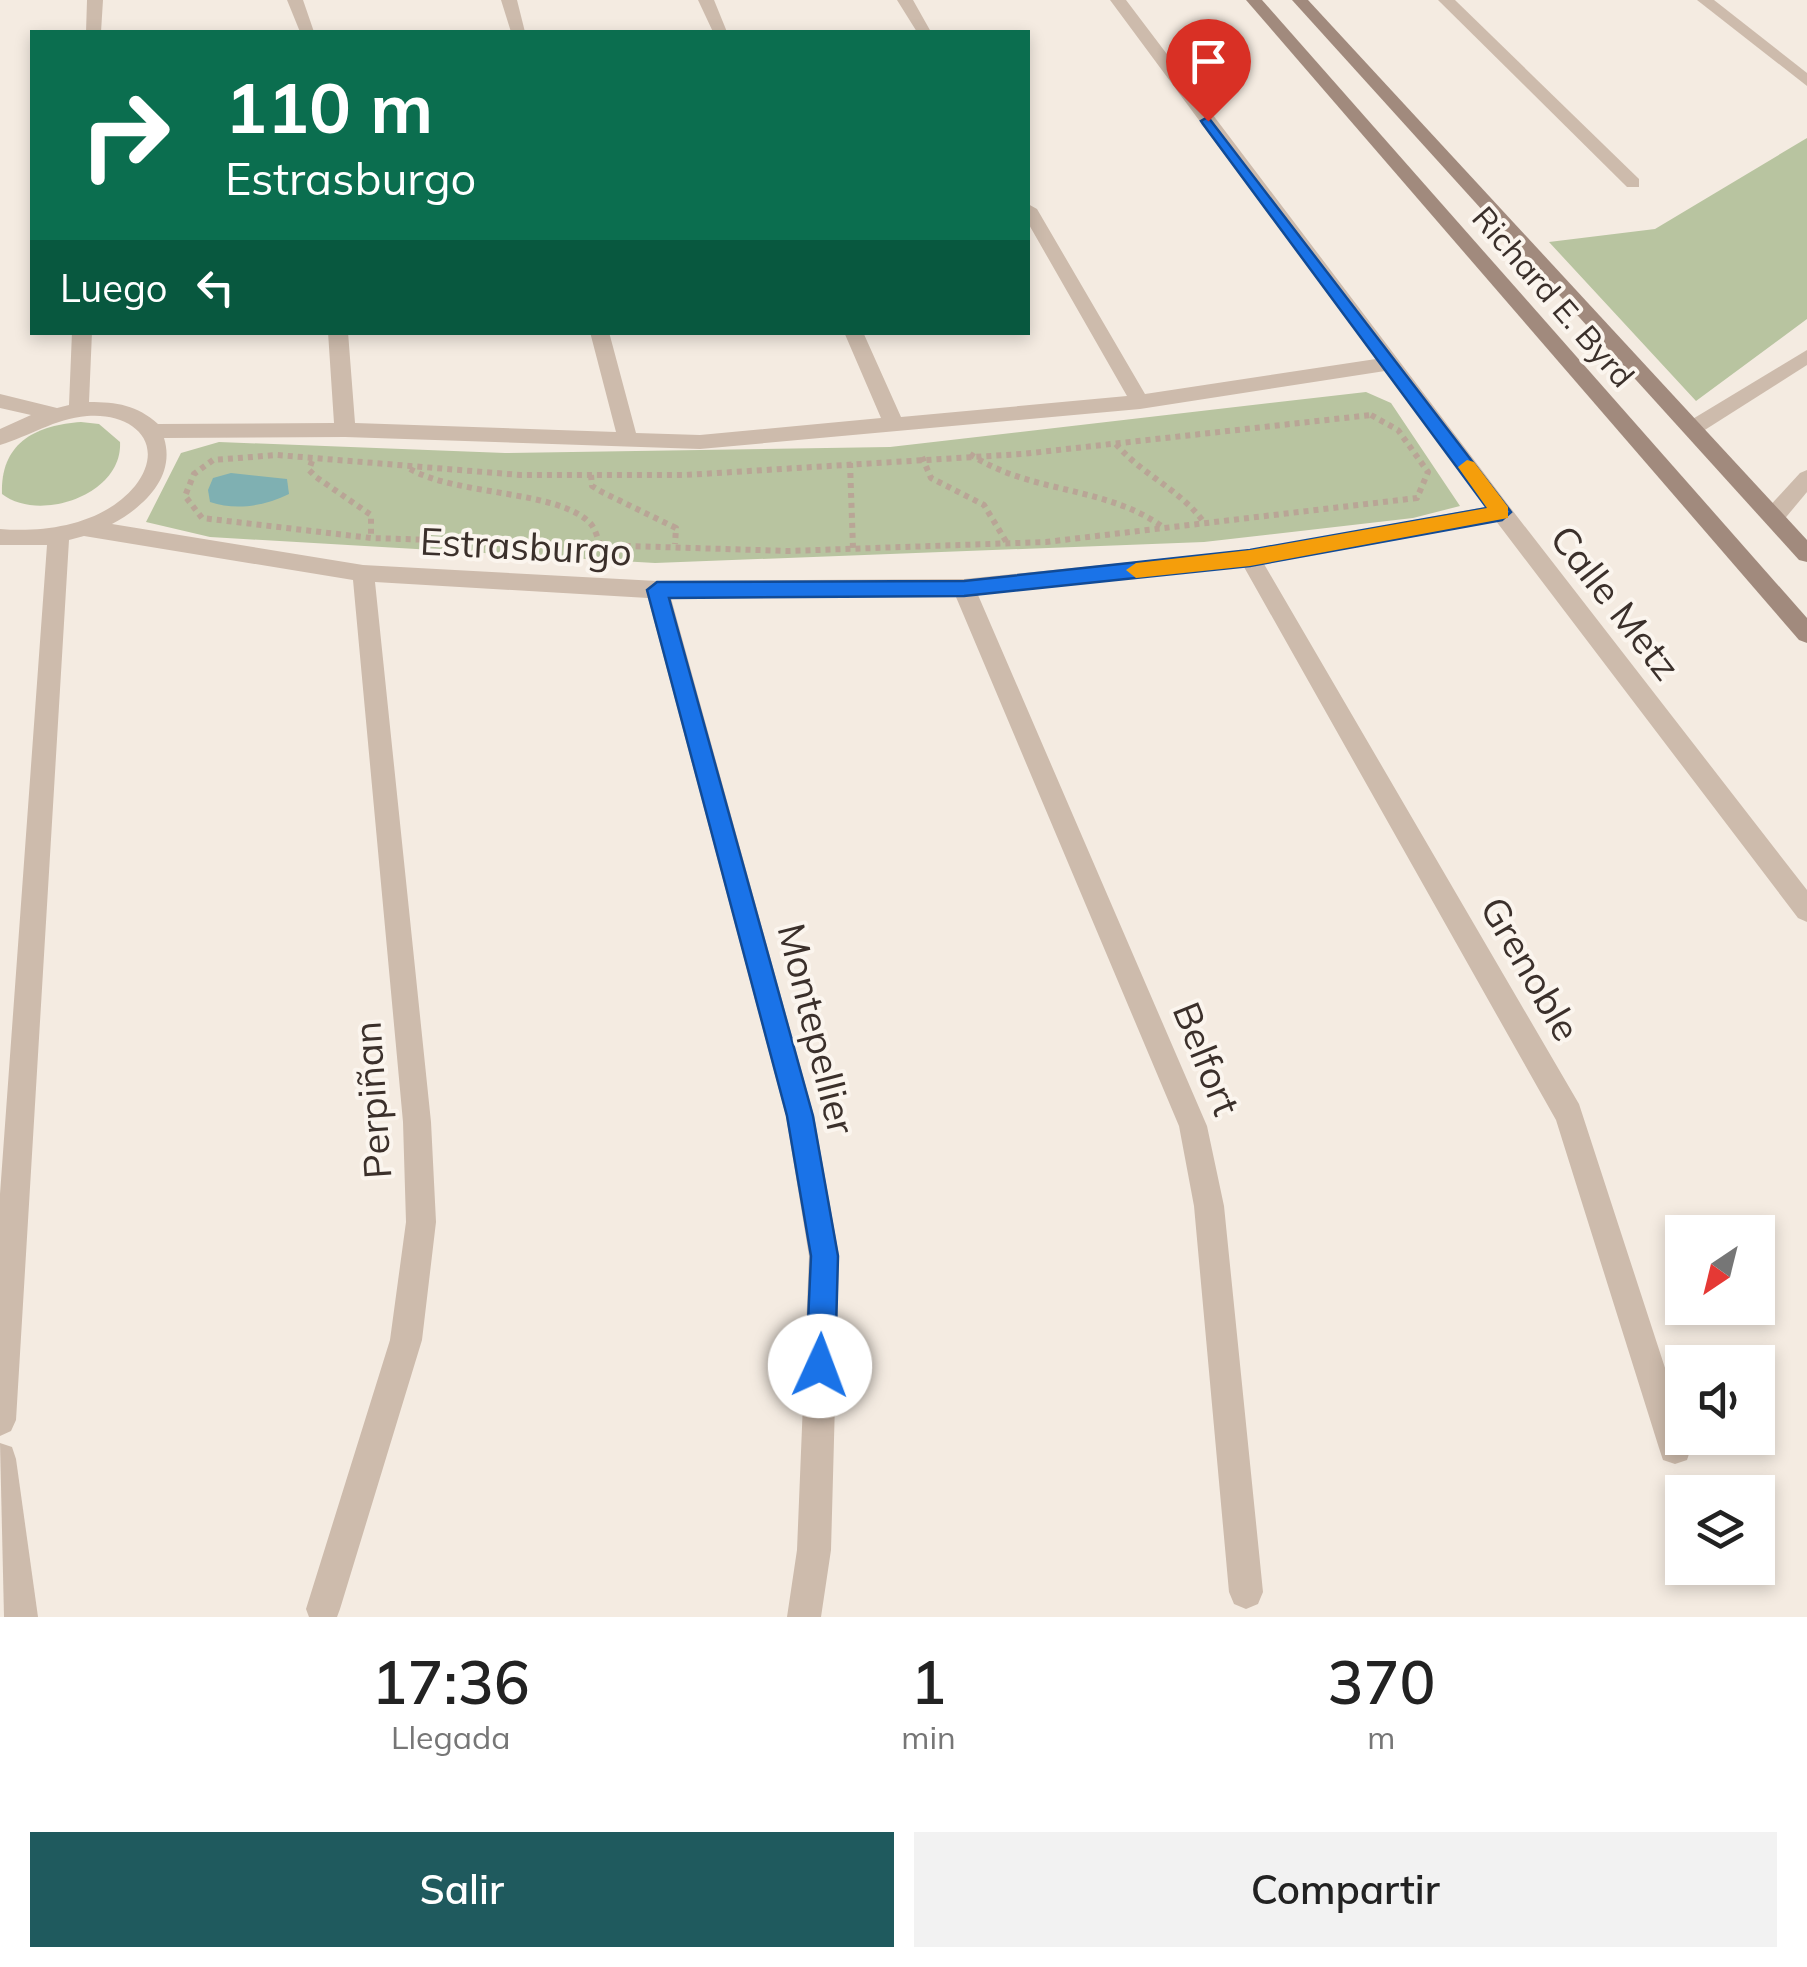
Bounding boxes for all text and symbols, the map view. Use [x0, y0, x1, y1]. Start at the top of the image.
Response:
pin [1166, 19, 1251, 122]
icon: arrive [1181, 34, 1236, 89]
text: 110 m [225, 63, 433, 151]
icon: right [60, 70, 190, 200]
text: Estrasburgo [225, 150, 476, 206]
street label: Richard E. Byrd [1464, 198, 1643, 395]
icon: left [188, 260, 243, 315]
text: Luego [60, 264, 168, 312]
street label: Calle Metz [1540, 515, 1691, 689]
street label: Estrasburgo [419, 516, 633, 576]
street label: Grenoble [1470, 888, 1591, 1049]
street label: Montepellier [768, 918, 866, 1139]
street label: Belfort [1163, 995, 1251, 1122]
street label: Perpiñan [343, 1020, 401, 1180]
north arrow [1665, 1215, 1775, 1325]
map controls [1665, 1215, 1775, 1585]
position arrow [768, 1314, 872, 1418]
button: sound [1665, 1345, 1775, 1455]
button: layers [1665, 1475, 1775, 1585]
text: 17:36 [372, 1644, 530, 1719]
text: 1 [911, 1644, 947, 1719]
text: 370 [1327, 1644, 1435, 1719]
text: Llegada [391, 1717, 510, 1757]
text: min [901, 1717, 956, 1757]
text: m [1367, 1717, 1395, 1757]
button: Salir [30, 1832, 894, 1947]
button: Compartir [914, 1832, 1777, 1947]

